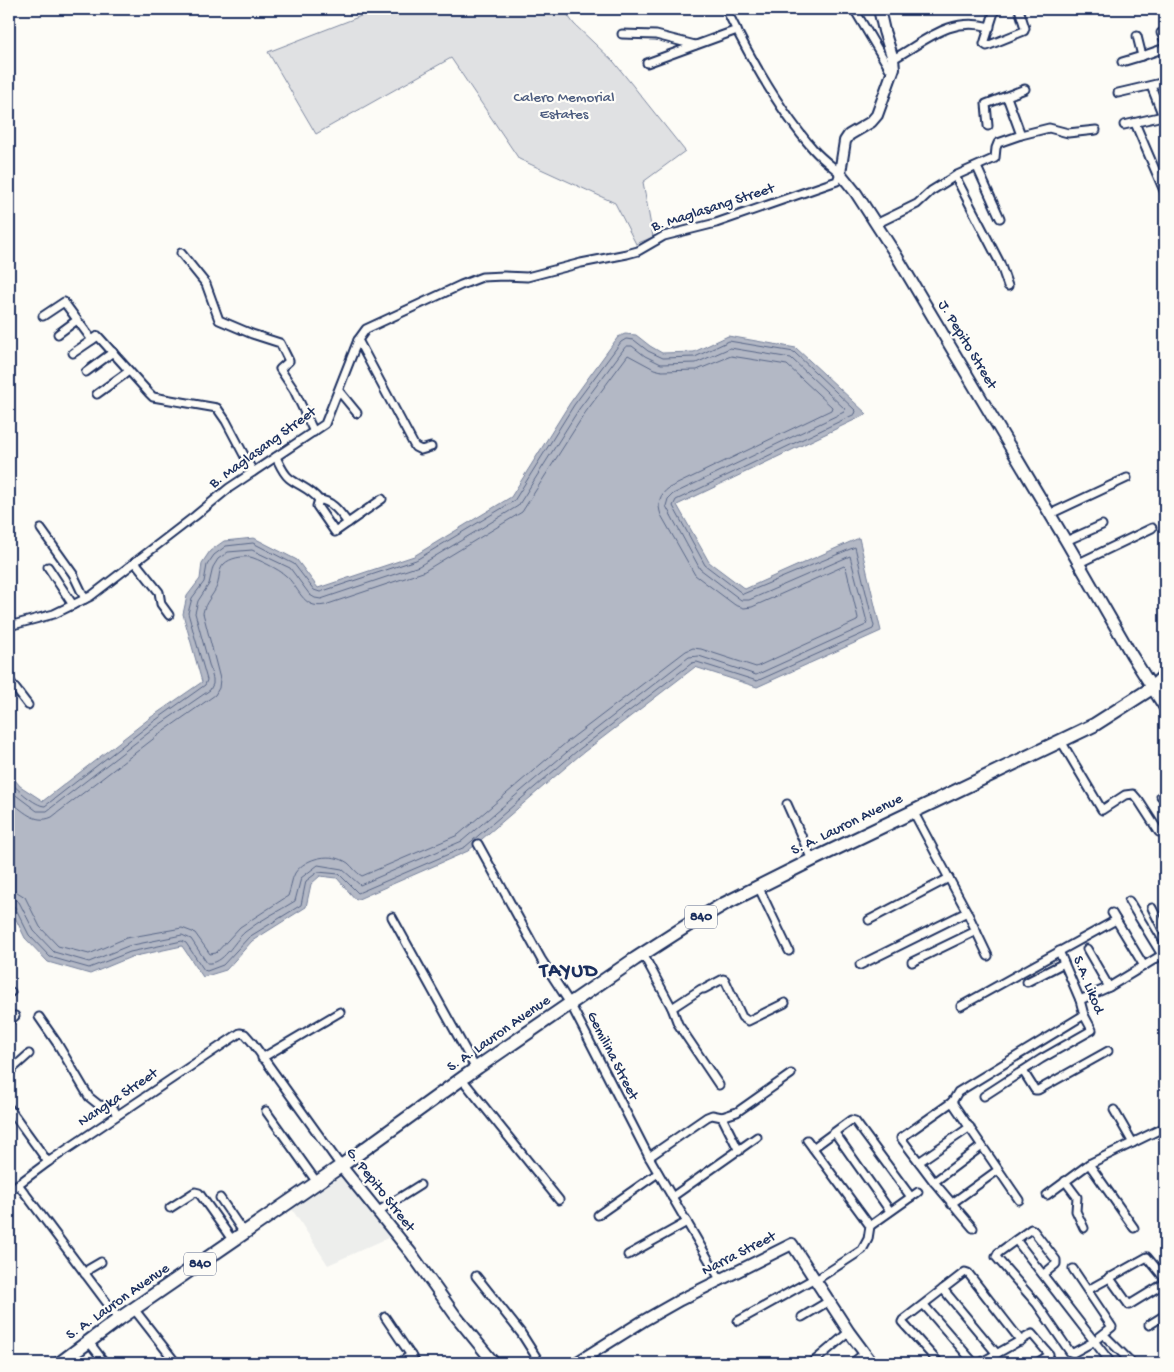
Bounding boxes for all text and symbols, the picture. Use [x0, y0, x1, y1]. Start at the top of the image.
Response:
park label: Calero Memorial Estates [514, 89, 614, 124]
street label: B. Maglasang Street [648, 179, 778, 237]
street label: J. Pepito Street [933, 297, 1002, 394]
street label: B. Maglasang Street [205, 402, 322, 493]
street label: S. A. Lauron Avenue [788, 790, 906, 860]
road number: 840 [685, 906, 717, 929]
street label: S.A. Likod [1068, 953, 1108, 1018]
district label: TAYUD [538, 961, 598, 984]
street label: S. A. Lauron Avenue [444, 991, 554, 1076]
street label: Gemilina Street [582, 1009, 643, 1105]
street label: Nangka Street [75, 1064, 163, 1131]
street label: G. Pepito Street [342, 1144, 420, 1237]
street label: Narra Street [699, 1227, 781, 1280]
road number: 840 [184, 1252, 216, 1276]
street label: S. A. Lauron Avenue [63, 1259, 173, 1344]

